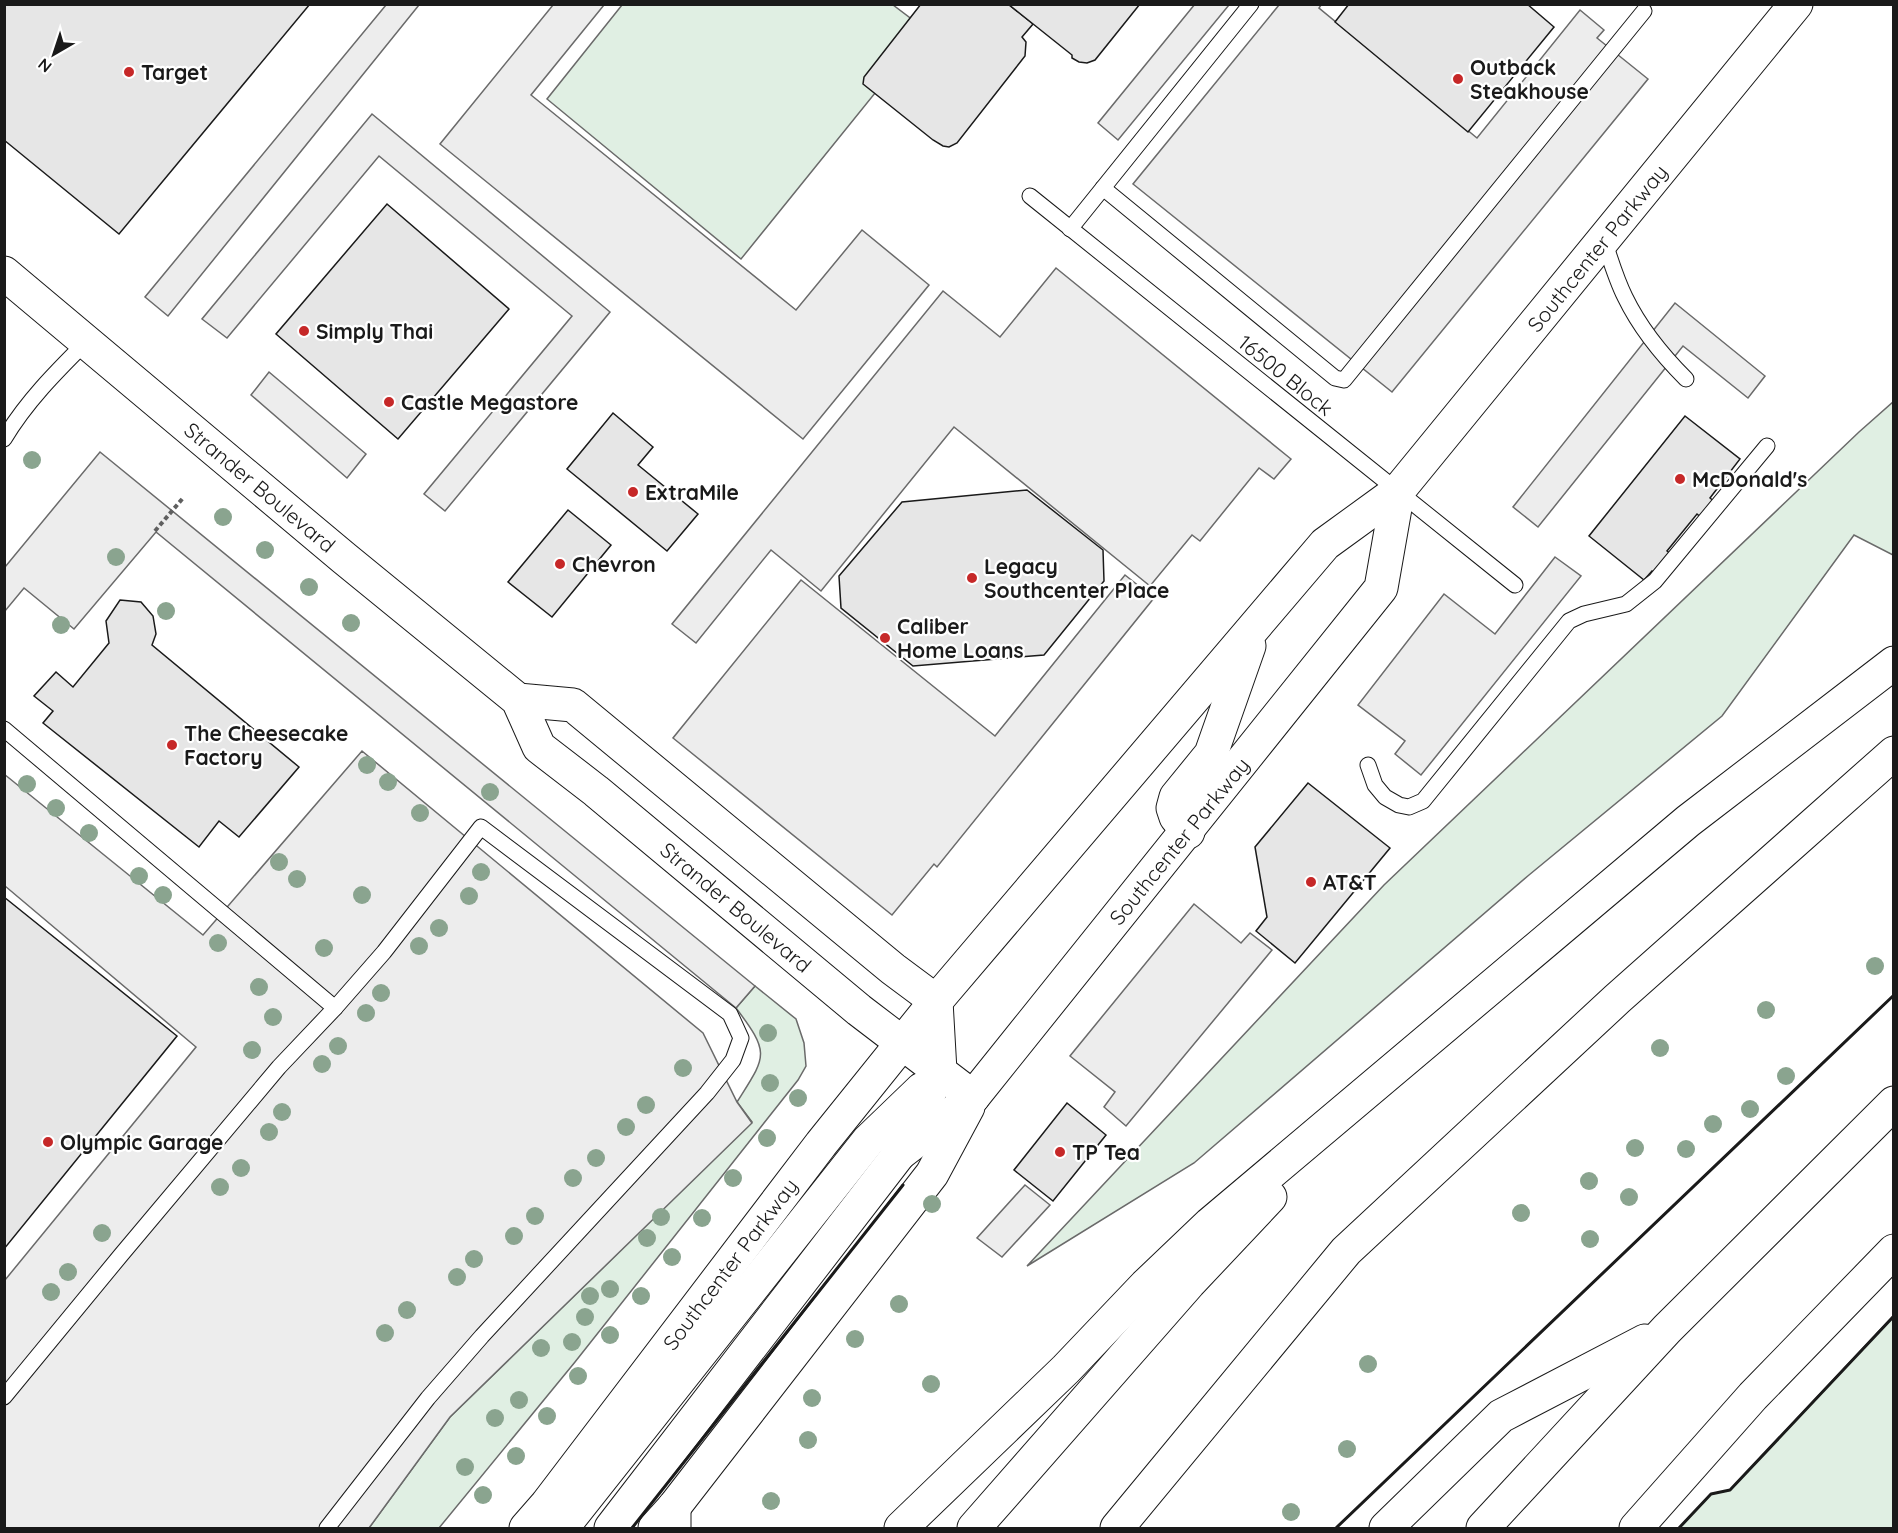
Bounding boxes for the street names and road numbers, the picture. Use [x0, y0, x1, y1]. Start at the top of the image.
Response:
street label: Southcenter Parkway [1521, 159, 1673, 337]
street label: 16500 Block [1233, 329, 1339, 421]
street label: Strander Boulevard [179, 416, 341, 558]
street label: Southcenter Parkway [1103, 752, 1255, 930]
street label: Strander Boulevard [655, 836, 817, 978]
street label: Southcenter Parkway [657, 1173, 803, 1355]

